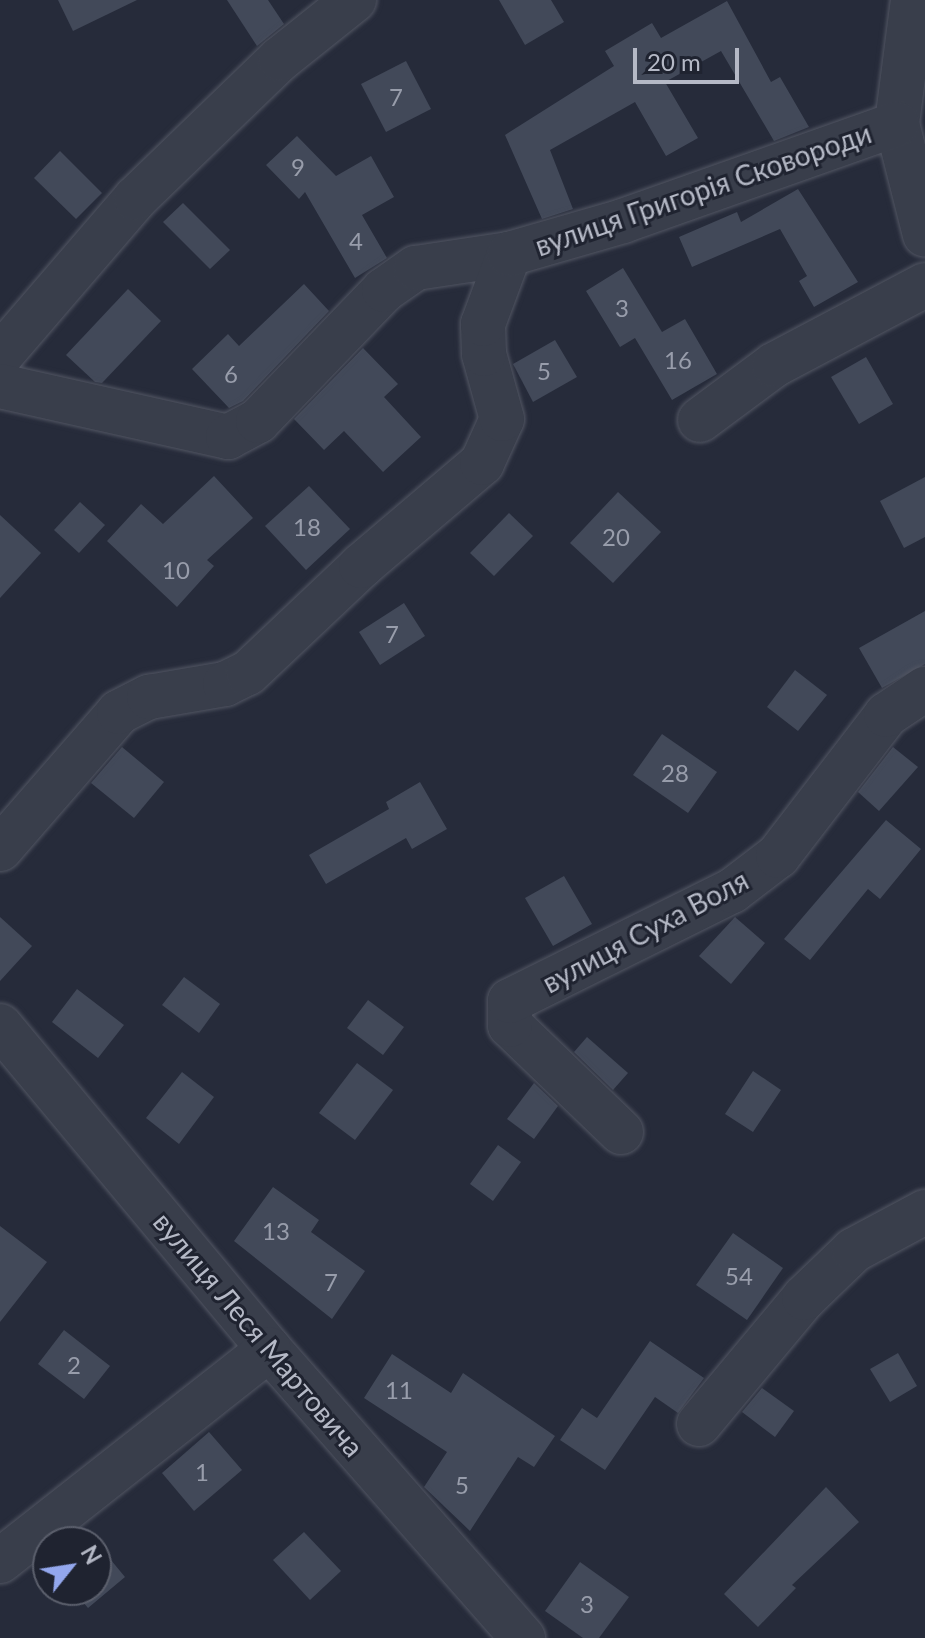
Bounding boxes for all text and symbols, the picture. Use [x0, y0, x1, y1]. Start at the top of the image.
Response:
scale bar [637, 32, 743, 82]
text: 20 m [647, 47, 701, 76]
house number: 7 [389, 83, 403, 111]
street label: вулиця Григорія Сковороди [530, 116, 876, 262]
house number: 9 [291, 153, 305, 181]
house number: 4 [349, 227, 363, 255]
house number: 3 [615, 294, 629, 322]
house number: 16 [664, 346, 692, 374]
house number: 5 [537, 357, 551, 385]
house number: 6 [224, 360, 238, 388]
house number: 18 [293, 513, 321, 541]
house number: 20 [602, 523, 630, 551]
house number: 10 [162, 556, 190, 584]
house number: 7 [385, 620, 399, 648]
house number: 28 [661, 759, 689, 787]
street label: вулиця Суха Воля [536, 863, 754, 999]
street label: вулиця Леся Мартовича [147, 1205, 371, 1463]
house number: 13 [262, 1217, 290, 1245]
house number: 54 [725, 1262, 753, 1290]
house number: 7 [324, 1268, 338, 1296]
house number: 2 [67, 1351, 81, 1379]
house number: 11 [385, 1376, 413, 1404]
house number: 1 [195, 1458, 209, 1486]
house number: 5 [455, 1471, 469, 1499]
north arrow [32, 1526, 112, 1606]
text: N [76, 1541, 107, 1569]
house number: 3 [580, 1590, 594, 1618]

